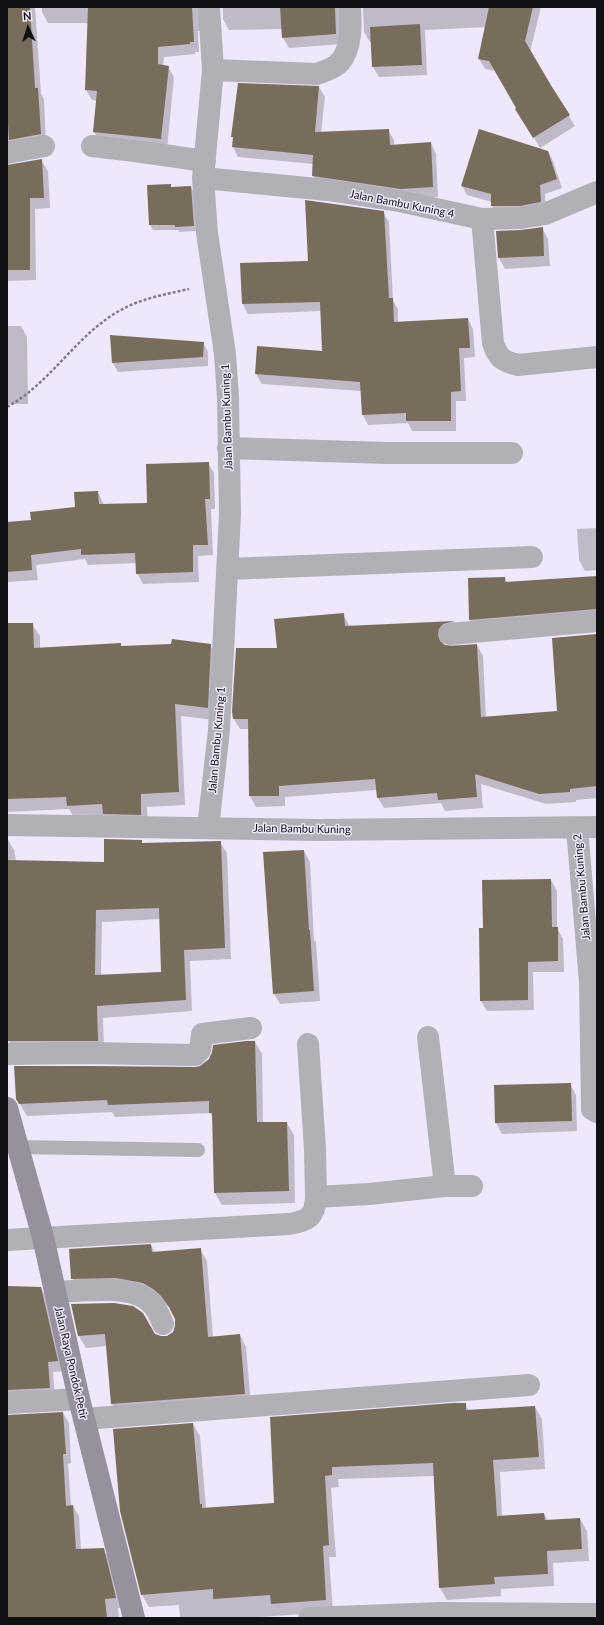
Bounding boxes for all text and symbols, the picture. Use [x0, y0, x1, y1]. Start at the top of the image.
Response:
north arrow [8, 8, 48, 48]
text: N [22, 9, 32, 22]
street label: Jalan Bambu Kuning 4 [348, 187, 456, 221]
street label: Jalan Bambu Kuning 1 [219, 364, 235, 470]
street label: Jalan Bambu Kuning 1 [206, 686, 228, 794]
street label: Jalan Bambu Kuning [253, 822, 351, 836]
street label: Jalan Bambu Kuning 2 [571, 833, 593, 941]
street label: Jalan Raya Pondok Petir [52, 1305, 90, 1421]

